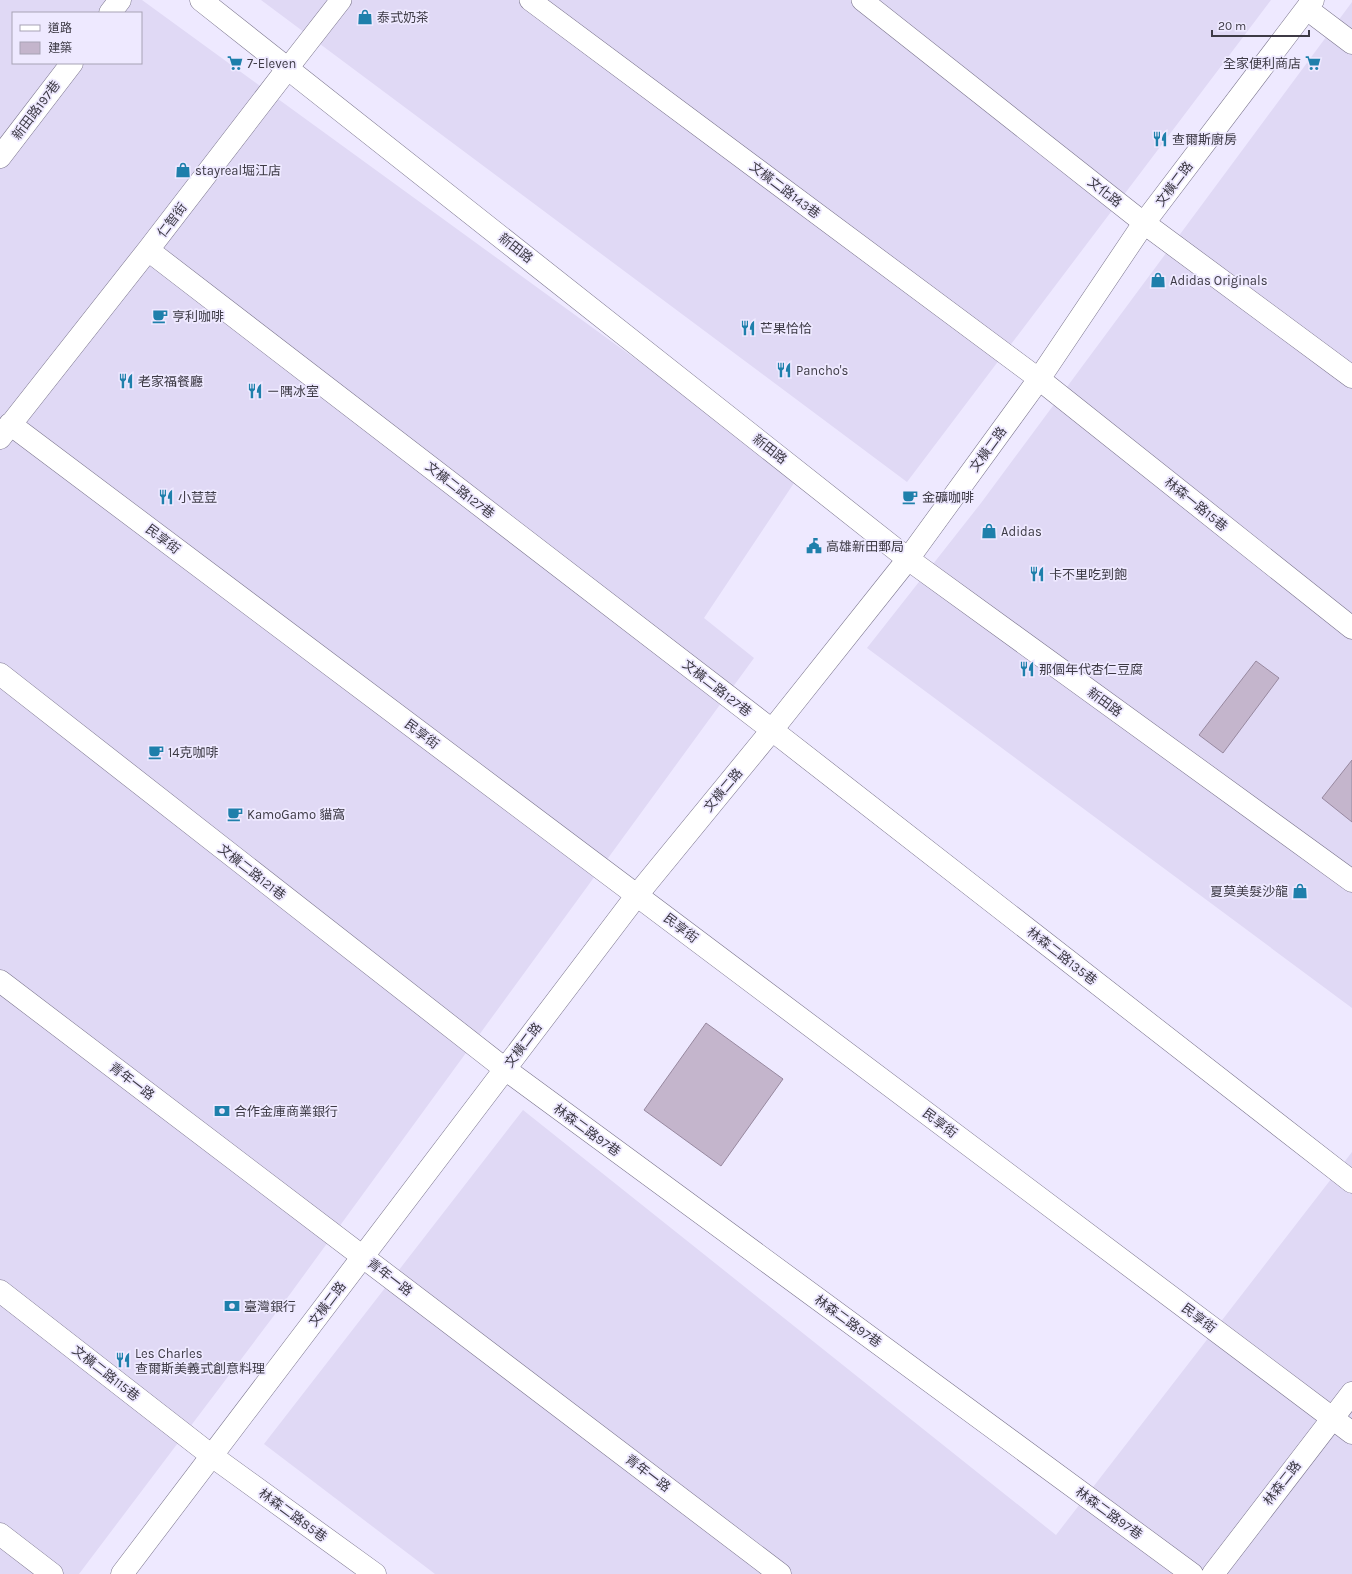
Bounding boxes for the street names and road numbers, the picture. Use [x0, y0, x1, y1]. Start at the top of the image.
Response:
street label: 新田路197巷 [9, 78, 63, 142]
street label: 文橫二路143巷 [747, 159, 823, 221]
street label: 文橫二路 [1152, 159, 1196, 209]
street label: 文化路 [1085, 174, 1125, 210]
street label: 仁智街 [154, 200, 190, 240]
street label: 新田路 [496, 230, 536, 266]
street label: 文橫二路 [967, 424, 1009, 474]
street label: 新田路 [750, 431, 790, 467]
street label: 文橫二路127巷 [423, 459, 497, 521]
street label: 林森一路15巷 [1161, 474, 1231, 534]
street label: 民享街 [143, 521, 183, 557]
street label: 文橫二路127巷 [680, 657, 754, 719]
street label: 新田路 [1085, 684, 1125, 720]
street label: 民享街 [402, 716, 442, 752]
street label: 文橫二路 [701, 765, 745, 815]
street label: 文橫二路121巷 [215, 841, 289, 903]
street label: 民享街 [661, 910, 701, 946]
street label: 林森二路135巷 [1024, 924, 1100, 988]
street label: 文橫二路 [501, 1020, 545, 1070]
street label: 青年一路 [107, 1059, 157, 1103]
street label: 林森二路97巷 [551, 1101, 623, 1159]
street label: 民享街 [920, 1105, 960, 1141]
street label: 青年一路 [365, 1255, 415, 1299]
street label: 文橫二路 [305, 1279, 349, 1329]
street label: 林森二路97巷 [812, 1292, 884, 1350]
street label: 民享街 [1179, 1300, 1219, 1336]
street label: 文橫二路115巷 [69, 1342, 143, 1404]
street label: 青年一路 [623, 1451, 673, 1495]
street label: 林森二路 [1260, 1458, 1304, 1508]
street label: 林森二路97巷 [1073, 1484, 1145, 1542]
street label: 林森二路85巷 [256, 1485, 330, 1545]

